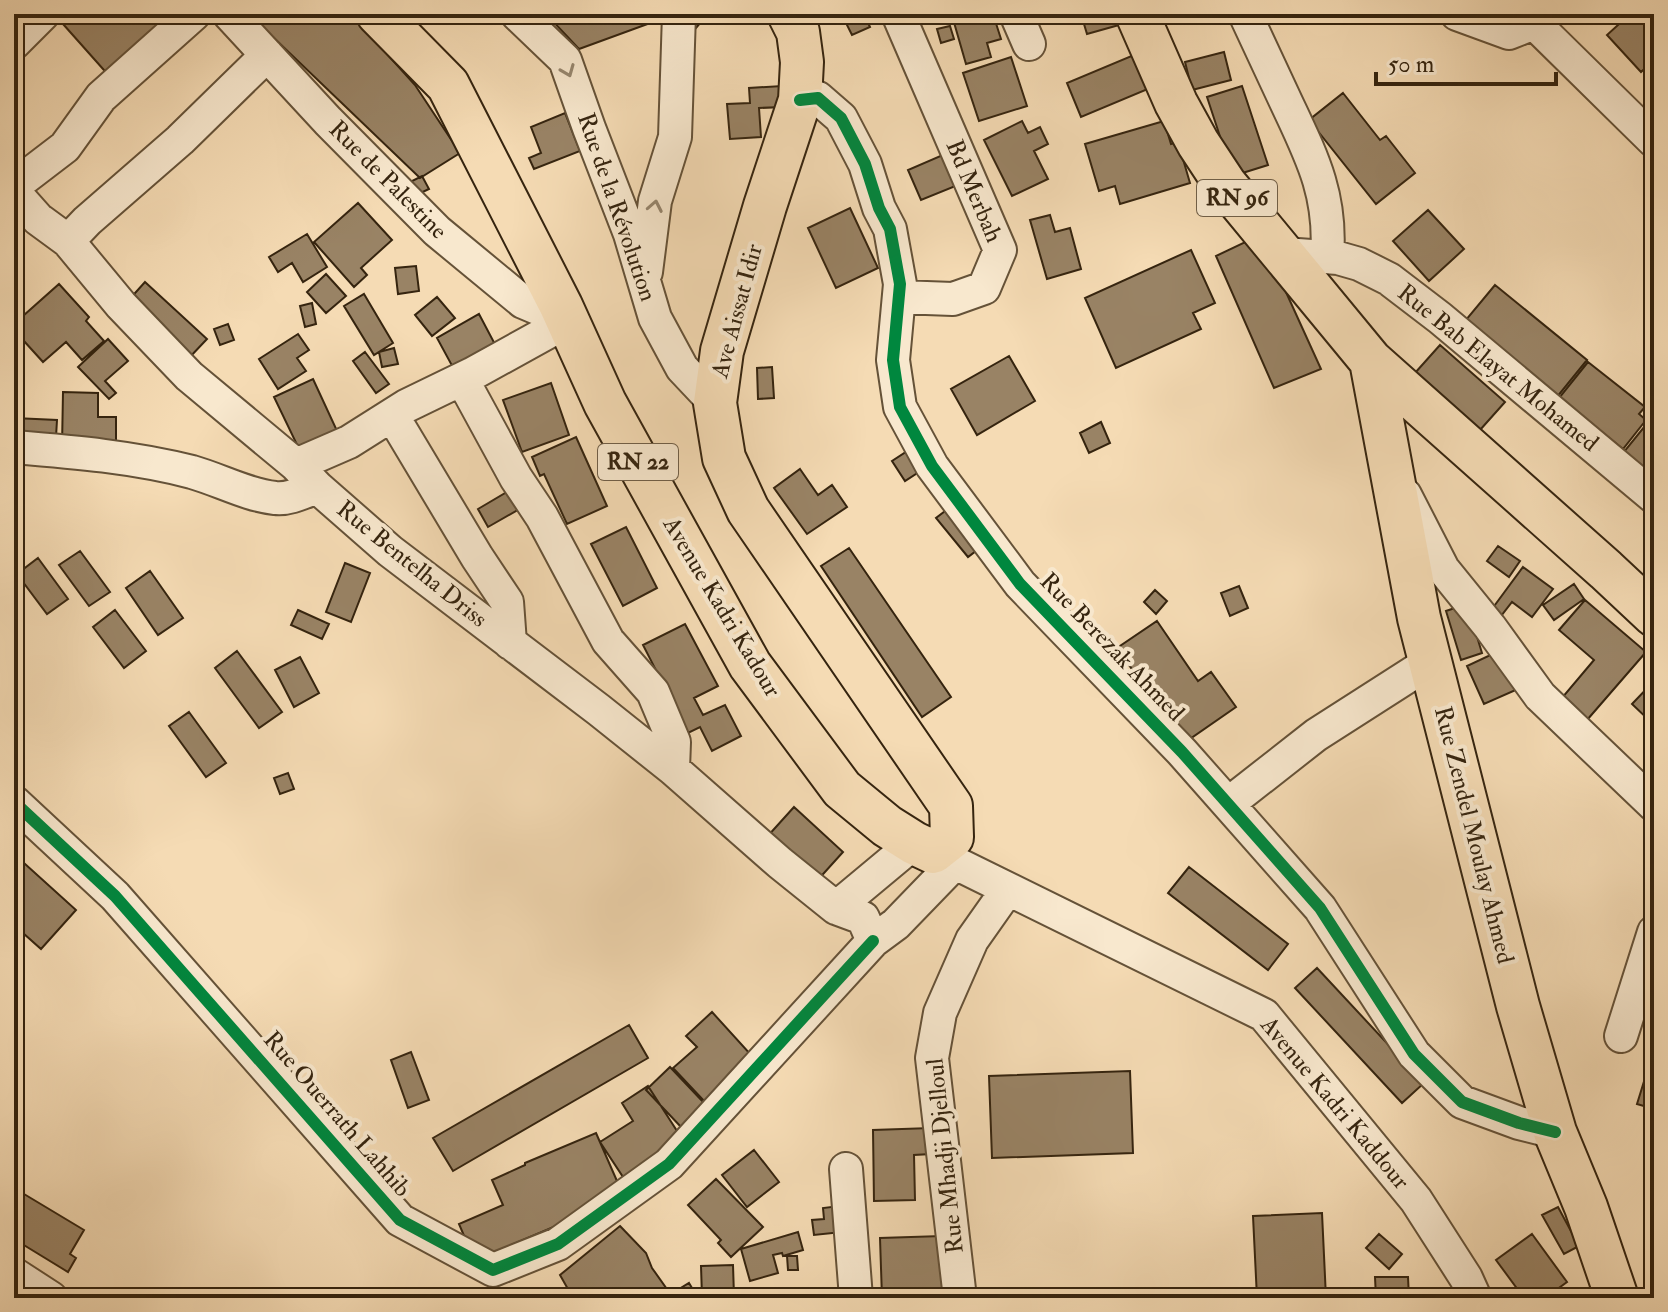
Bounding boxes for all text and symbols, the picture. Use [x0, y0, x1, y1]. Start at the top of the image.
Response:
scale bar [1376, 36, 1556, 86]
text: 50 m [1388, 49, 1435, 80]
one-way arrow [558, 63, 575, 77]
street label: Rue de la Révolution [570, 109, 664, 305]
street label: Rue de Palestine [322, 114, 454, 246]
street label: Bd Merbah [939, 135, 1010, 247]
road number: RN 96 [1197, 180, 1277, 216]
one-way arrow [646, 199, 663, 213]
street label: Ave Aissat Idir [704, 241, 770, 382]
street label: Rue Bab Elayat Mohamed [1391, 277, 1605, 459]
road number: RN 22 [598, 444, 678, 480]
street label: Rue Bentelha Driss [330, 494, 494, 634]
street label: Avenue Kadri Kadour [655, 510, 788, 703]
street label: Rue Berezak Ahmed [1033, 566, 1191, 728]
street label: Rue Zendel Moulay Ahmed [1427, 703, 1521, 967]
street label: Avenue Kadri Kaddour [1253, 1009, 1417, 1196]
street label: Rue Ouerrath Lahhib [256, 1025, 418, 1204]
street label: Rue Mhadji Djelloul [919, 1057, 971, 1255]

